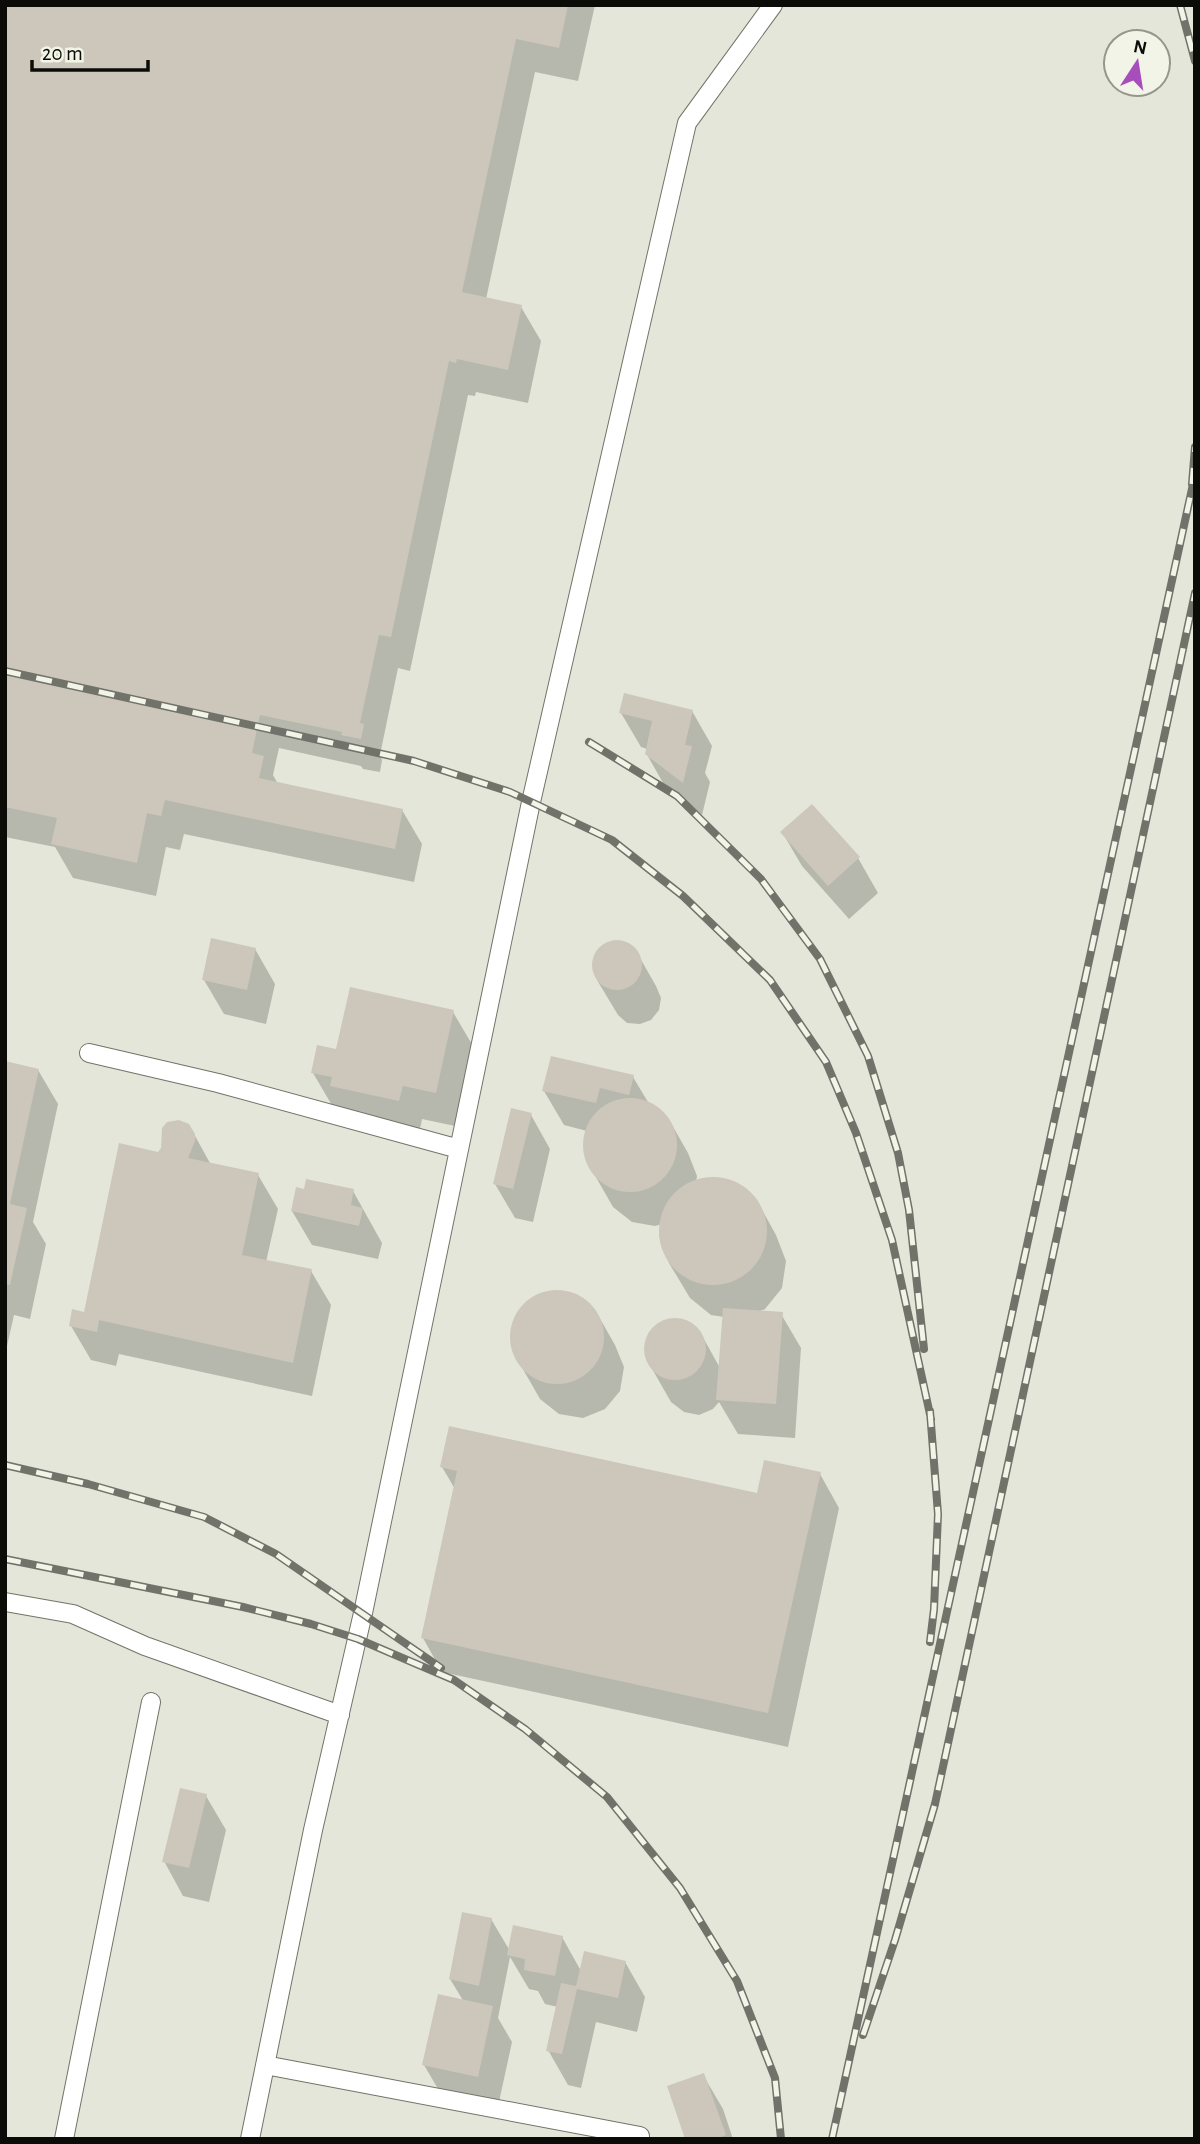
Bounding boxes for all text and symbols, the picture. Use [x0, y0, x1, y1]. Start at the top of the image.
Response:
scale bar [32, 28, 147, 72]
north arrow [1102, 28, 1172, 98]
text: N [1132, 37, 1149, 59]
text: 20 m [42, 43, 83, 64]

